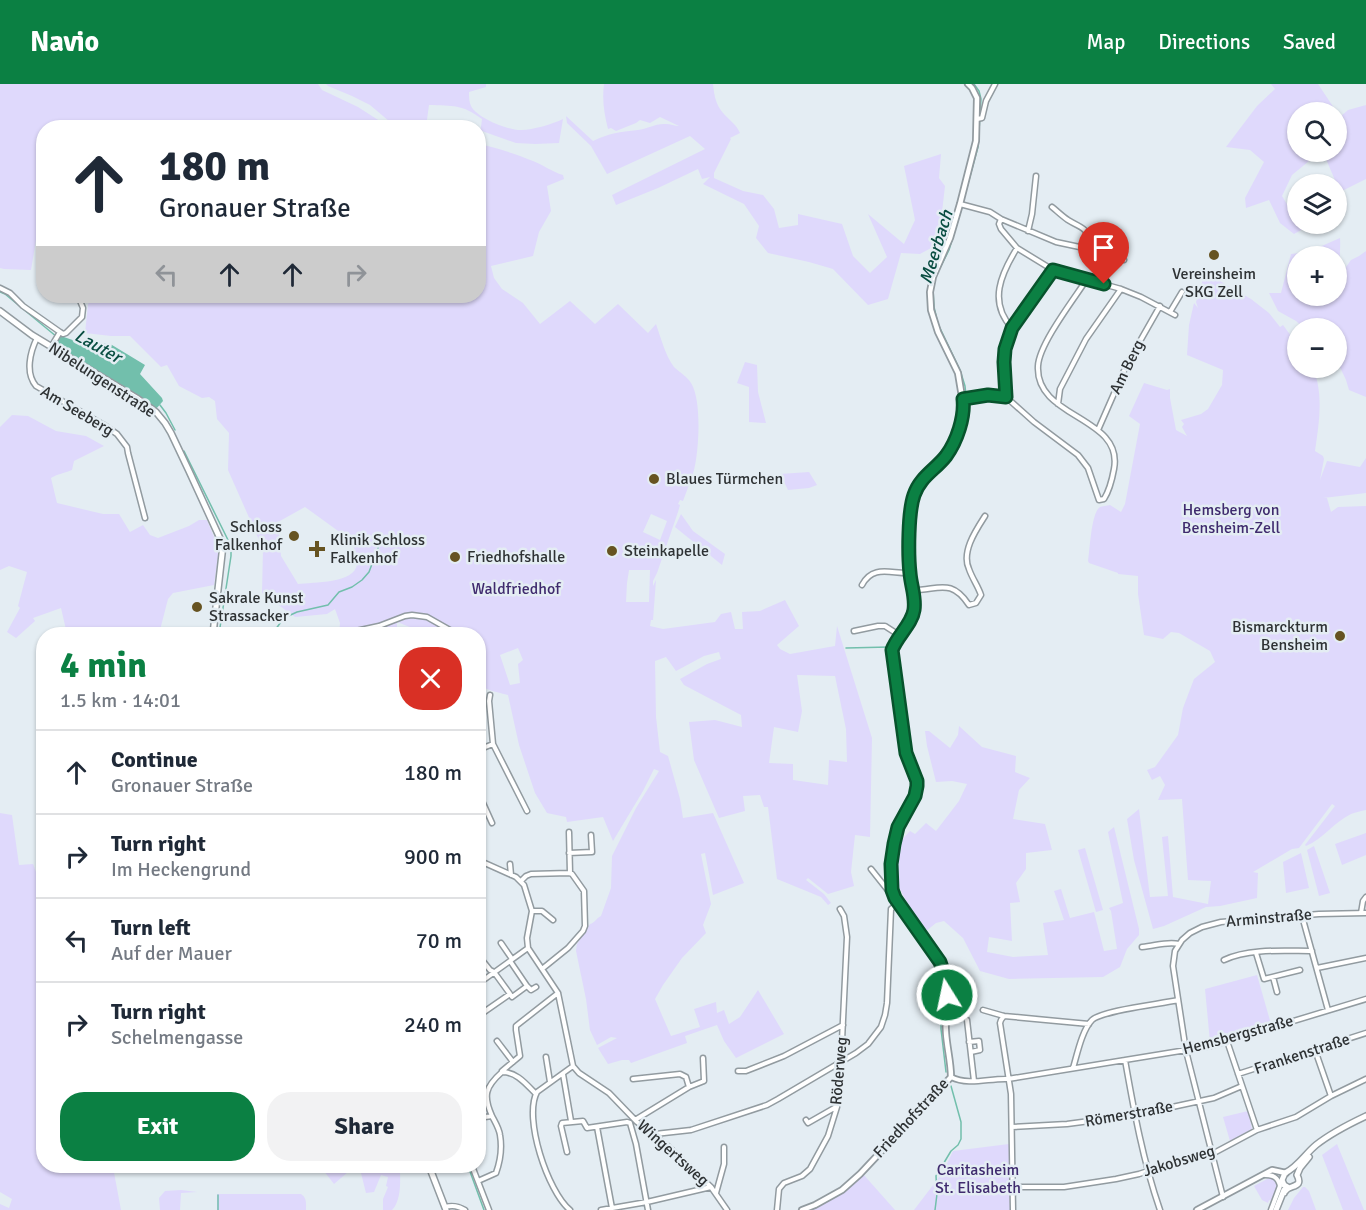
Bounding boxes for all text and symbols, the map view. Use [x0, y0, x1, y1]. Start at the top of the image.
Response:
text: Navio [30, 25, 99, 59]
text: Map [1087, 29, 1125, 55]
text: Directions [1158, 29, 1250, 55]
text: Saved [1283, 29, 1336, 55]
map controls [1287, 102, 1347, 378]
button: search [1287, 102, 1347, 162]
text: 180 m [159, 141, 270, 192]
icon: ahead [60, 144, 138, 222]
button: layers [1287, 174, 1347, 234]
text: Gronauer Straße [159, 192, 351, 225]
water label: Meerbach [914, 206, 958, 287]
pin [1078, 222, 1129, 284]
icon: arrive [1087, 231, 1120, 264]
button: + [1287, 246, 1347, 306]
marker: Vereinsheim SKG Zell [1207, 248, 1221, 262]
icon: left [150, 258, 183, 291]
icon: ahead [213, 258, 246, 291]
icon: ahead [276, 258, 309, 291]
icon: right [339, 258, 372, 291]
place label: Vereinsheim SKG Zell [1172, 264, 1256, 302]
button: − [1287, 318, 1347, 378]
water label: Lauter [71, 324, 127, 369]
street label: Am Berg [1105, 337, 1149, 397]
street label: Nibelungenstraße [45, 338, 159, 422]
street label: Am Seeberg [37, 381, 117, 441]
place label: Blaues Türmchen [666, 469, 783, 489]
marker: Blaues Türmchen [647, 472, 661, 486]
park label: Hemsberg von Bensheim-Zell [1182, 500, 1280, 538]
place label: Schloss Falkenhof [215, 517, 283, 555]
marker: Schloss Falkenhof [287, 529, 301, 543]
place label: Klinik Schloss Falkenhof [330, 530, 425, 568]
marker: Klinik Schloss Falkenhof [308, 540, 326, 558]
place label: Steinkapelle [624, 541, 709, 561]
marker: Steinkapelle [605, 544, 619, 558]
place label: Friedhofshalle [467, 547, 565, 567]
marker: Friedhofshalle [448, 550, 462, 564]
park label: Waldfriedhof [471, 579, 561, 599]
place label: Sakrale Kunst Strassacker [209, 588, 304, 626]
marker: Sakrale Kunst Strassacker [190, 600, 204, 614]
place label: Bismarckturm Bensheim [1232, 617, 1328, 655]
marker: Bismarckturm Bensheim [1333, 629, 1347, 643]
text: 4 min [60, 643, 147, 688]
button: close [399, 647, 462, 710]
text: 1.5 km · 14:01 [60, 688, 181, 713]
text: Continue [111, 746, 198, 773]
icon: ahead [60, 756, 93, 789]
text: 180 m [404, 759, 462, 786]
text: Gronauer Straße [111, 773, 253, 798]
text: Turn right [111, 830, 206, 857]
icon: right [60, 840, 93, 873]
text: 900 m [404, 843, 462, 870]
text: Im Heckengrund [111, 857, 251, 882]
street label: Arminstraße [1225, 904, 1313, 932]
text: Turn left [111, 914, 191, 941]
icon: left [60, 924, 93, 957]
text: 70 m [416, 927, 462, 954]
text: Auf der Mauer [111, 941, 232, 966]
position arrow [915, 963, 979, 1027]
text: Turn right [111, 998, 206, 1025]
icon: right [60, 1008, 93, 1041]
text: 240 m [404, 1011, 462, 1038]
street label: Hemsbergstraße [1180, 1011, 1296, 1059]
text: Schelmengasse [111, 1025, 243, 1050]
street label: Frankenstraße [1252, 1029, 1352, 1079]
street label: Röderweg [826, 1036, 852, 1106]
street label: Friedhofstraße [869, 1074, 953, 1162]
button: Exit [60, 1092, 255, 1161]
button: Share [267, 1092, 462, 1161]
street label: Römerstraße [1083, 1096, 1175, 1132]
street label: Wingertsweg [633, 1116, 713, 1190]
street label: Jakobsweg [1141, 1141, 1217, 1181]
park label: Caritasheim St. Elisabeth [935, 1160, 1021, 1198]

